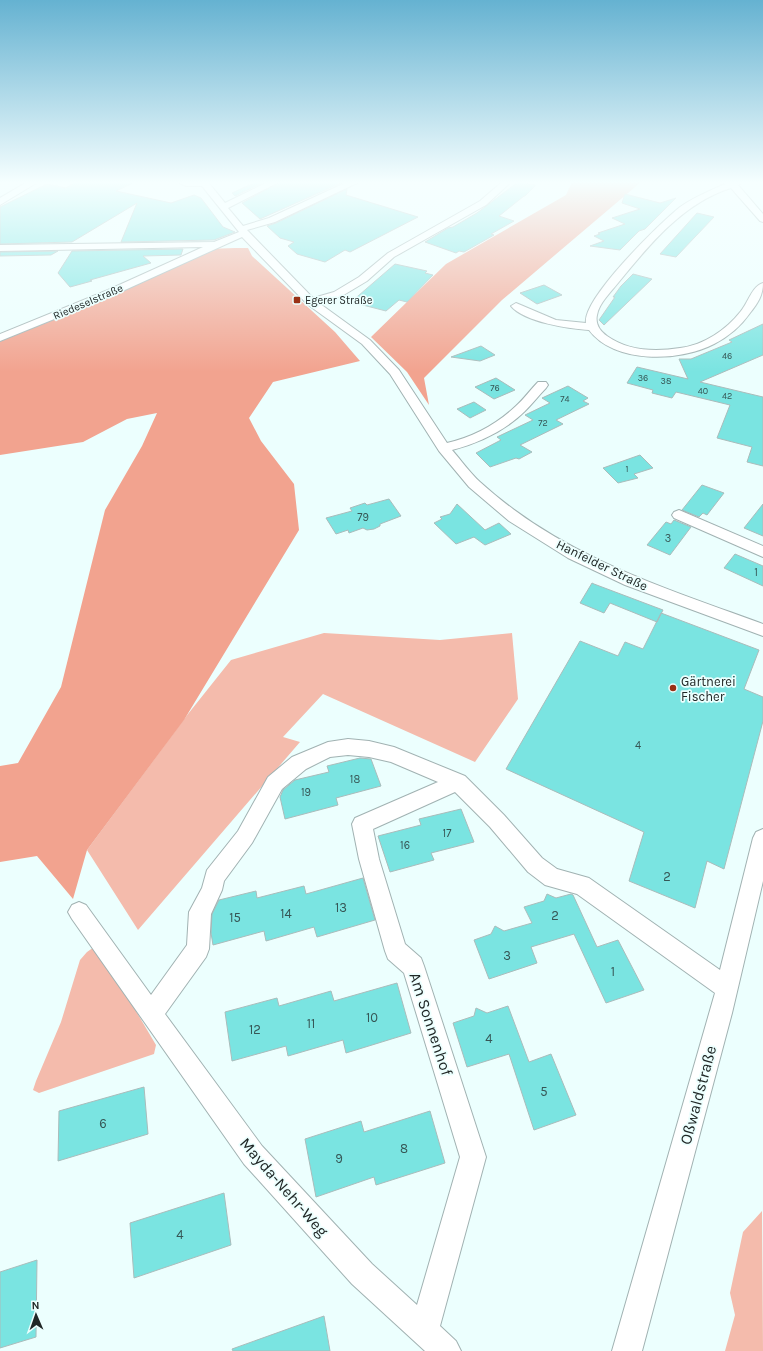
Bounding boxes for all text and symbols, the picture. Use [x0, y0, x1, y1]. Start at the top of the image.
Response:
street label: Riedeselstraße [51, 281, 125, 323]
place label: Egerer Straße [305, 294, 373, 307]
marker: Egerer Straße [292, 295, 302, 305]
house number: 46 [722, 351, 732, 361]
house number: 36 [638, 373, 648, 383]
house number: 38 [661, 376, 672, 386]
house number: 76 [490, 383, 500, 393]
house number: 40 [698, 386, 708, 396]
house number: 42 [722, 391, 732, 401]
house number: 74 [560, 394, 570, 404]
house number: 72 [538, 418, 548, 428]
house number: 1 [626, 464, 629, 474]
house number: 79 [357, 511, 369, 524]
house number: 3 [665, 532, 671, 545]
street label: Hanfelder Straße [554, 536, 650, 594]
house number: 1 [754, 566, 758, 579]
place label: Gärtnerei Fischer [681, 674, 736, 704]
marker: Gärtnerei Fischer [668, 683, 678, 693]
house number: 4 [635, 739, 641, 752]
house number: 18 [350, 773, 360, 786]
house number: 19 [301, 786, 311, 799]
house number: 17 [443, 827, 451, 840]
house number: 16 [400, 839, 410, 852]
house number: 2 [663, 869, 671, 884]
house number: 13 [335, 900, 347, 915]
house number: 14 [280, 906, 292, 921]
house number: 2 [551, 908, 559, 923]
house number: 15 [229, 910, 241, 925]
house number: 3 [503, 948, 511, 963]
house number: 1 [611, 964, 615, 979]
street label: Am Sonnenhof [405, 970, 457, 1079]
house number: 10 [366, 1010, 378, 1025]
house number: 11 [307, 1016, 315, 1031]
house number: 12 [249, 1022, 261, 1037]
house number: 4 [485, 1031, 493, 1046]
street label: Oßwaldstraße [676, 1043, 720, 1147]
house number: 5 [540, 1084, 548, 1099]
house number: 6 [99, 1116, 107, 1131]
street label: Mayda-Nehr-Weg [236, 1134, 332, 1240]
house number: 8 [400, 1141, 408, 1156]
house number: 9 [335, 1151, 343, 1166]
house number: 4 [176, 1227, 184, 1242]
north arrow [16, 1295, 56, 1335]
text: N [31, 1299, 40, 1312]

